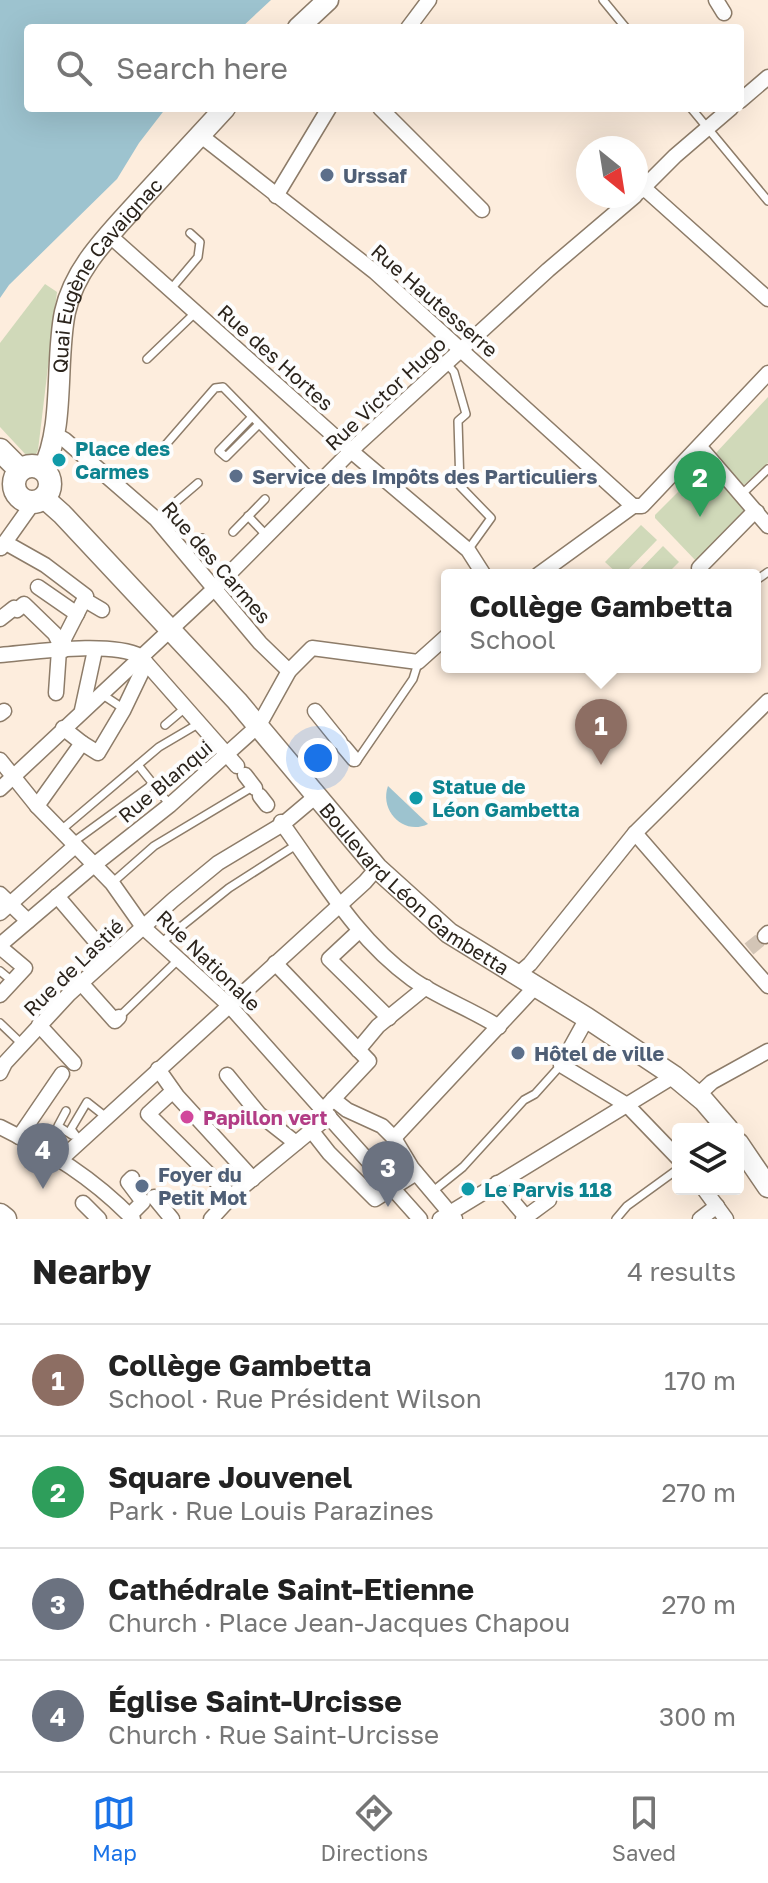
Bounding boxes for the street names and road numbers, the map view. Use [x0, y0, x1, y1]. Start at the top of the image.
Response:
street label: Quai Eugène Cavaignac [47, 172, 167, 374]
street label: Rue Hautesserre [367, 238, 503, 362]
street label: Rue des Hortes [213, 299, 339, 415]
street label: Rue Victor Hugo [320, 331, 450, 455]
street label: Rue des Carmes [157, 496, 277, 628]
street label: Rue Blanqui [113, 735, 217, 827]
street label: Boulevard Léon Gambetta [315, 797, 514, 979]
street label: Rue Nationale [152, 904, 266, 1016]
street label: Rue de Lastié [18, 913, 128, 1021]

